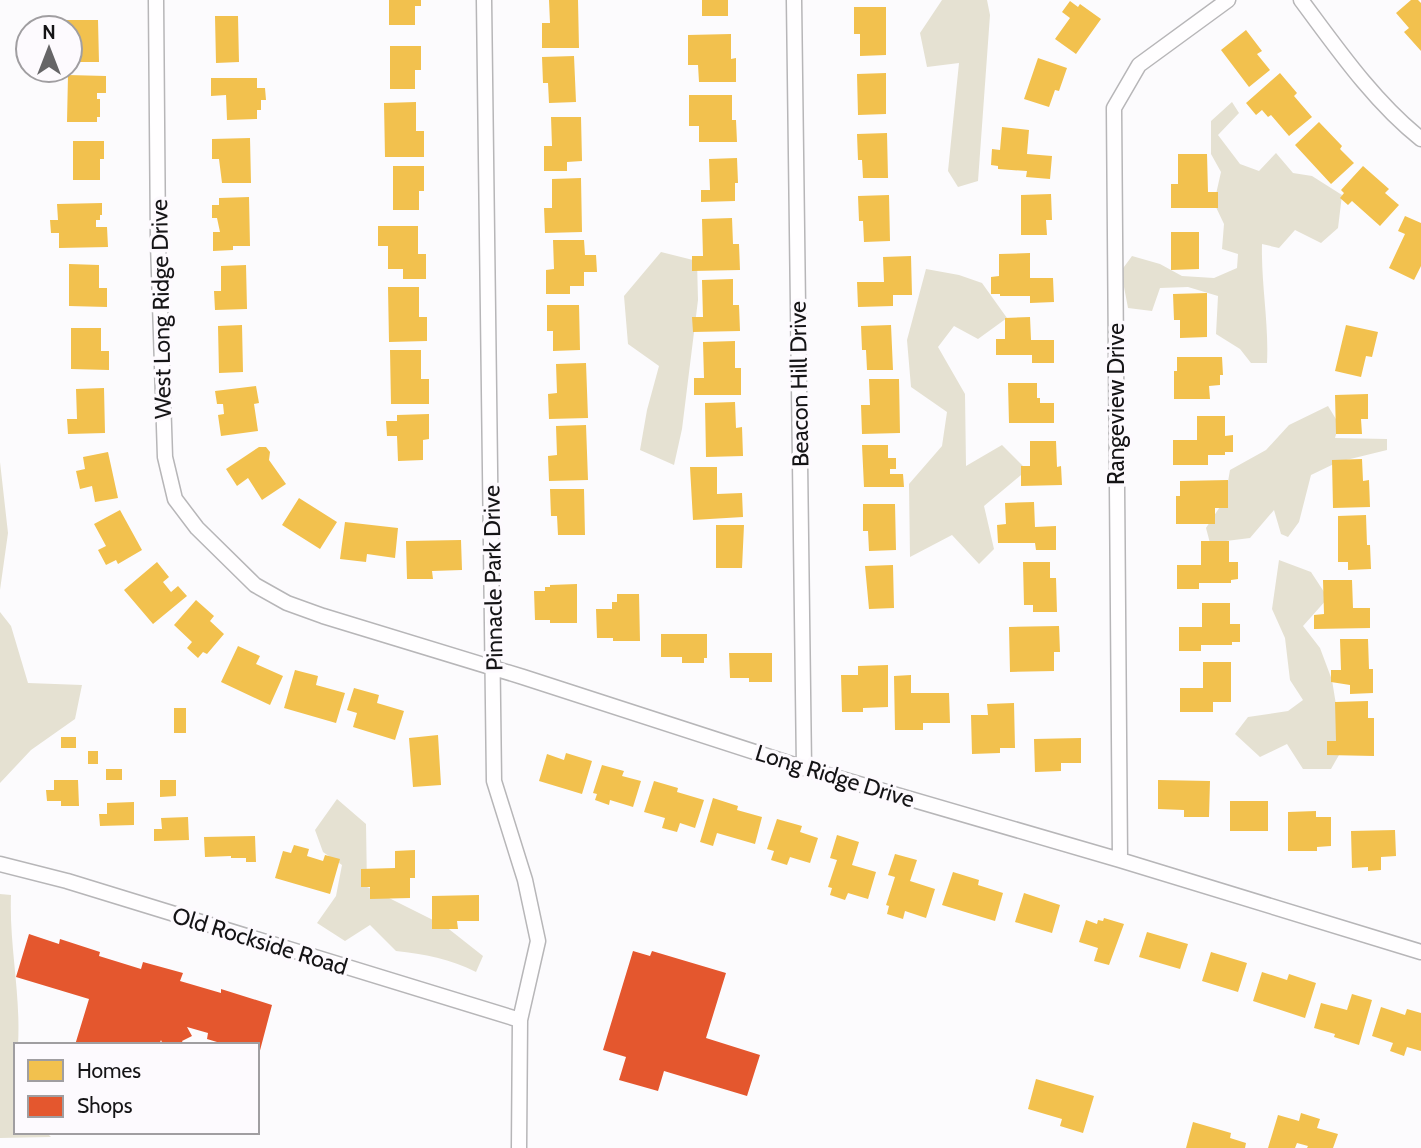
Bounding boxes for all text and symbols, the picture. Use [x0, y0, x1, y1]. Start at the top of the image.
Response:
north arrow [14, 14, 84, 84]
text: N [42, 21, 56, 44]
street label: West Long Ridge Drive [145, 199, 177, 419]
street label: Beacon Hill Drive [784, 301, 814, 467]
street label: Rangeview Drive [1102, 323, 1130, 485]
street label: Pinnacle Park Drive [477, 485, 509, 671]
street label: Long Ridge Drive [752, 739, 918, 814]
street label: Old Rockside Road [169, 901, 351, 981]
legend [14, 1043, 259, 1134]
text: Homes [77, 1058, 141, 1083]
text: Shops [77, 1093, 133, 1118]

